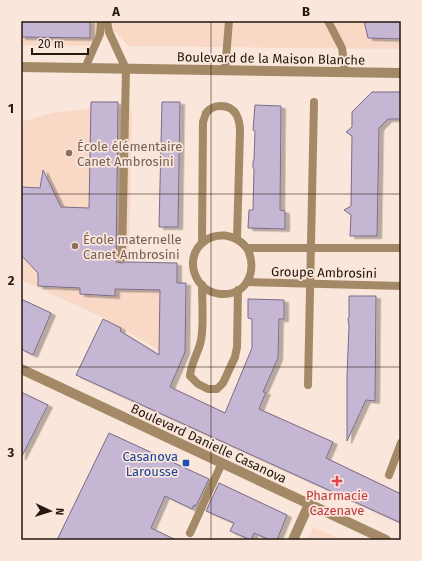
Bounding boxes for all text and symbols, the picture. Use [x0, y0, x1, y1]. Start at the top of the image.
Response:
text: A [111, 4, 120, 19]
text: B [302, 4, 310, 19]
scale bar [32, 30, 88, 56]
text: 20 m [38, 37, 64, 51]
street label: Boulevard de la Maison Blanche [177, 49, 365, 68]
text: 1 [8, 101, 14, 116]
place label: École élémentaire Canet Ambrosini [77, 139, 182, 169]
marker: École élémentaire Canet Ambrosini [64, 148, 74, 158]
place label: École maternelle Canet Ambrosini [83, 232, 182, 262]
marker: École maternelle Canet Ambrosini [70, 241, 80, 251]
street label: Groupe Ambrosini [271, 264, 377, 281]
text: 2 [8, 273, 15, 288]
street label: Boulevard Danielle Casanova [128, 401, 289, 486]
text: 3 [7, 445, 15, 460]
place label: Casanova Larousse [122, 449, 178, 479]
marker: Casanova Larousse [181, 458, 191, 468]
marker: Pharmacie Cazenave [332, 476, 342, 486]
place label: Pharmacie Cazenave [306, 488, 368, 518]
north arrow [30, 491, 70, 531]
text: N [53, 508, 66, 516]

